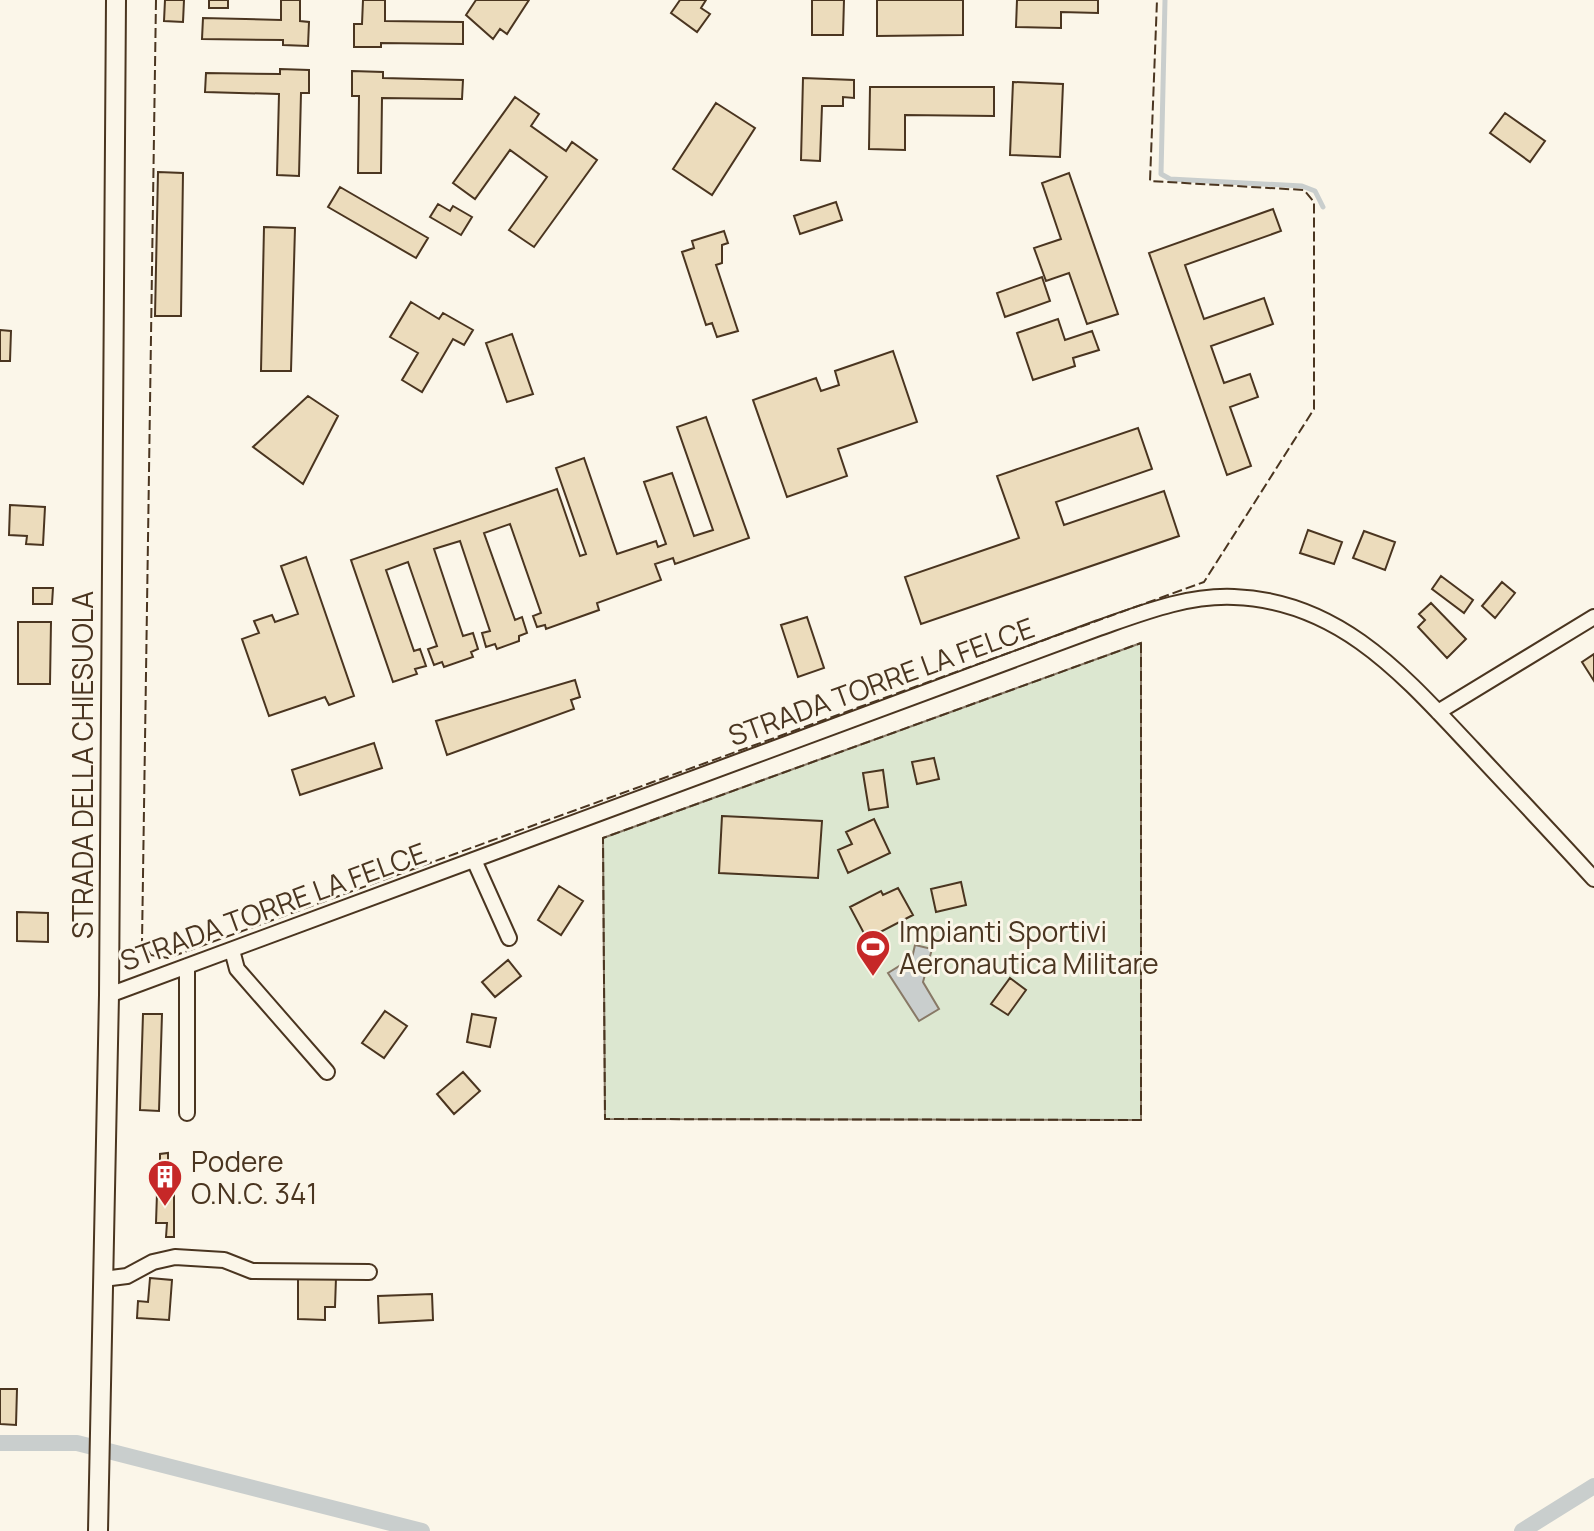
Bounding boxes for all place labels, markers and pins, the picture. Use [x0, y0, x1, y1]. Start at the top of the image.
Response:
place label: Impianti Sportivi Aeronautica Militare [899, 912, 1159, 982]
sports icon: Impianti Sportivi Aeronautica Militare [854, 928, 892, 978]
place label: Podere O.N.C. 341 [191, 1142, 317, 1212]
building icon: Podere O.N.C. 341 [146, 1158, 184, 1208]

